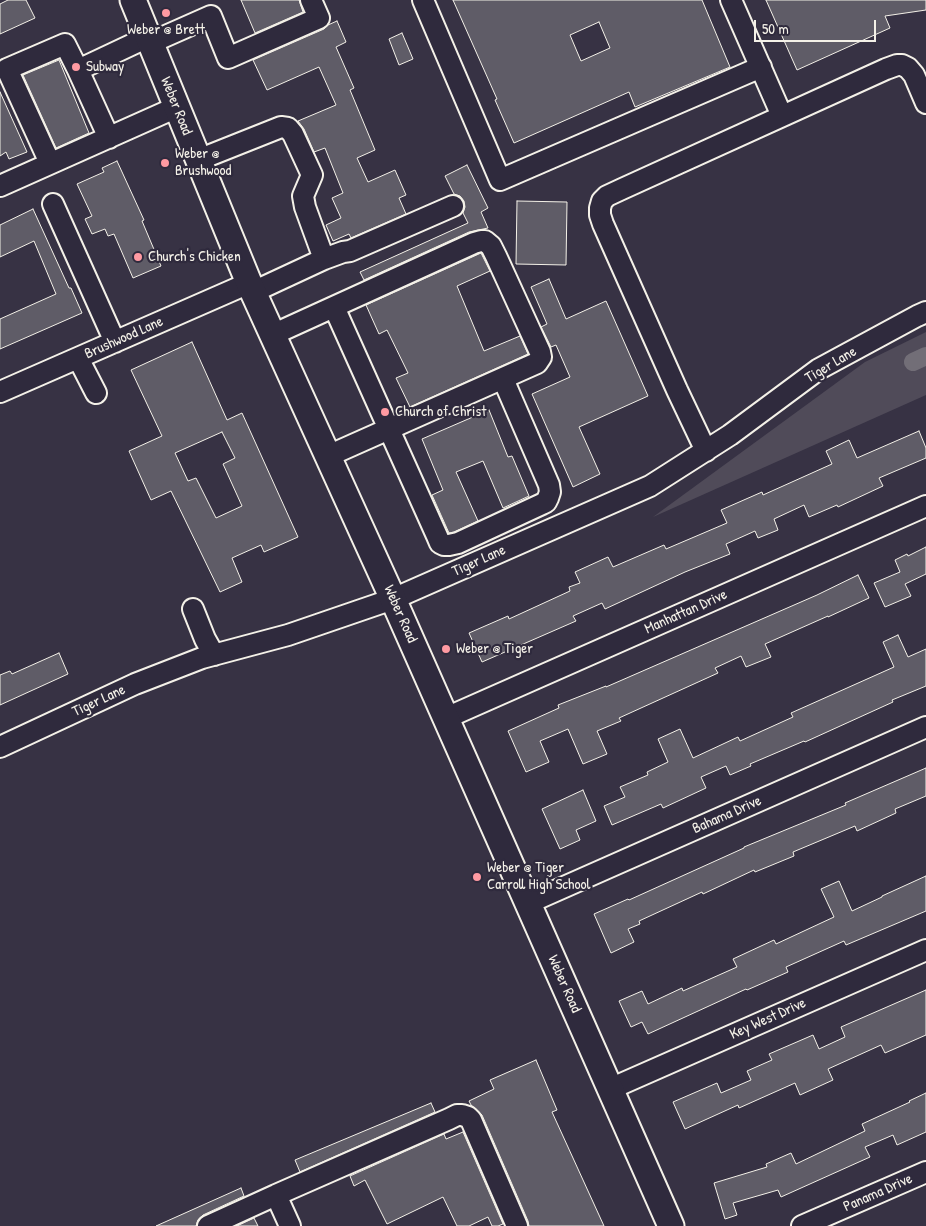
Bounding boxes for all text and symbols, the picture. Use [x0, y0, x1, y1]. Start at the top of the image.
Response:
marker: Weber @ Brett [160, 7, 172, 19]
scale bar [756, 10, 878, 42]
text: 50 m [762, 18, 789, 39]
place label: Weber @ Brett [127, 21, 205, 39]
place label: Subway [86, 58, 124, 76]
marker: Subway [70, 61, 82, 73]
street label: Weber Road [156, 74, 196, 138]
place label: Weber @ Brushwood [175, 145, 231, 180]
marker: Weber @ Brushwood [159, 157, 171, 169]
place label: Church's Chicken [148, 248, 241, 266]
marker: Church's Chicken [132, 251, 144, 263]
street label: Brushwood Lane [82, 313, 166, 363]
street label: Tiger Lane [802, 343, 860, 387]
place label: Church of Christ [395, 403, 486, 421]
marker: Church of Christ [379, 406, 391, 418]
street label: Tiger Lane [450, 541, 508, 581]
street label: Weber Road [379, 582, 421, 646]
street label: Manhattan Drive [642, 586, 730, 638]
place label: Weber @ Tiger [456, 640, 533, 658]
marker: Weber @ Tiger [440, 643, 452, 655]
street label: Tiger Lane [70, 681, 128, 721]
street label: Bahama Drive [690, 792, 764, 838]
place label: Weber @ Tiger Carroll High School [487, 859, 590, 894]
marker: Weber @ Tiger Carroll High School [471, 871, 483, 883]
street label: Weber Road [543, 952, 585, 1016]
street label: Key West Drive [727, 994, 809, 1044]
street label: Panama Drive [841, 1170, 915, 1216]

